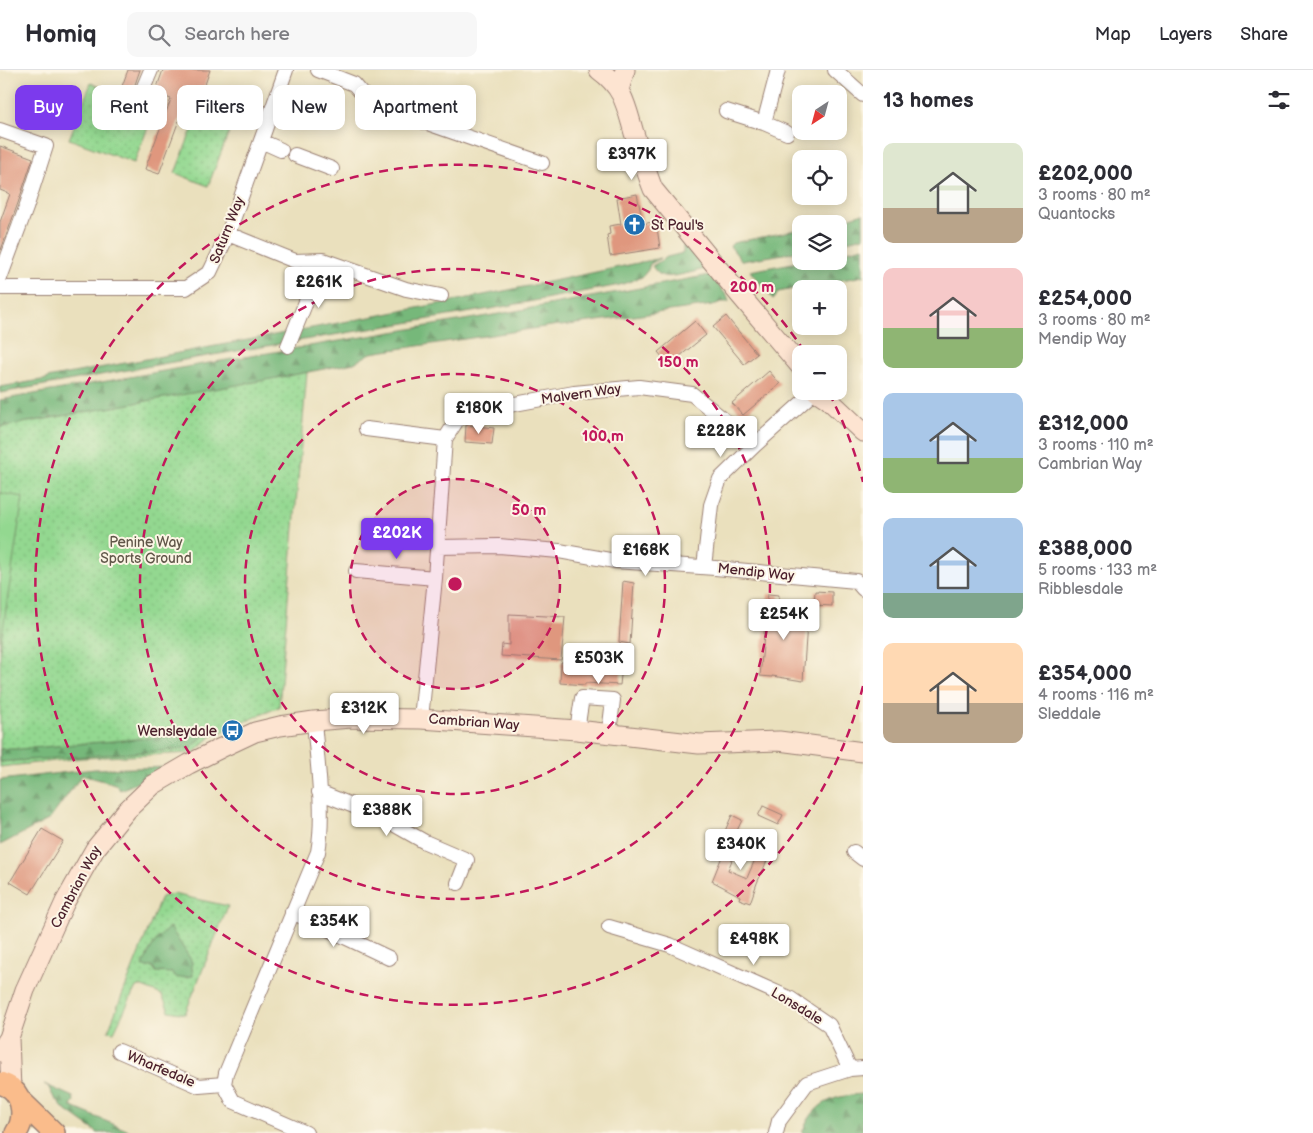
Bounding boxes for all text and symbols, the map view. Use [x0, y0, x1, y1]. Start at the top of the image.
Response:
search box [127, 12, 477, 57]
text: Homiq [25, 20, 97, 49]
icon: search [145, 21, 173, 49]
text: Search here [185, 23, 290, 46]
text: Map [1095, 24, 1131, 45]
text: Layers [1159, 24, 1212, 45]
text: Share [1240, 24, 1288, 45]
chip: Buy [15, 85, 82, 130]
chip: Rent [92, 85, 167, 130]
chip: Filters [177, 85, 263, 130]
chip: New [273, 85, 345, 130]
chip: Apartment [355, 85, 476, 130]
north arrow [792, 85, 848, 140]
map controls [792, 85, 847, 400]
icon: filters [1265, 86, 1293, 114]
text: 13 homes [883, 88, 974, 113]
pin: £397K [597, 138, 667, 181]
text: £397K [608, 145, 656, 164]
button: locate [792, 150, 847, 205]
text: £202,000 [1038, 161, 1133, 186]
icon: home [923, 163, 983, 223]
text: 3 rooms · 80 m² [1038, 186, 1151, 205]
street label: Saturn Way [206, 193, 248, 266]
text: Quantocks [1038, 205, 1115, 224]
church icon: St Paul's [623, 213, 647, 237]
button: layers [792, 215, 847, 270]
place label: St Paul's [651, 217, 704, 234]
pin: £261K [284, 266, 354, 309]
text: £261K [296, 273, 342, 292]
text: 200 m [730, 278, 774, 297]
button: + [792, 280, 847, 335]
text: £254,000 [1038, 286, 1132, 311]
icon: home [923, 288, 983, 348]
text: 3 rooms · 80 m² [1038, 311, 1151, 330]
text: Mendip Way [1038, 330, 1126, 349]
button: − [792, 345, 847, 400]
text: 150 m [657, 353, 699, 372]
street label: Malvern Way [540, 380, 623, 408]
pin: £180K [444, 392, 514, 435]
text: £180K [455, 399, 503, 418]
text: £312,000 [1038, 411, 1129, 436]
icon: home [923, 413, 983, 473]
pin: £228K [686, 416, 756, 458]
text: £228K [696, 422, 746, 441]
text: 100 m [582, 427, 624, 446]
text: 3 rooms · 110 m² [1038, 436, 1154, 455]
text: Cambrian Way [1038, 455, 1142, 474]
text: 50 m [512, 501, 547, 520]
pin: £202K [362, 518, 432, 560]
text: £202K [372, 524, 422, 543]
park label: Penine Way Sports Ground [100, 534, 192, 567]
pin: £168K [611, 534, 681, 577]
text: £388,000 [1038, 536, 1132, 561]
icon: home [923, 538, 983, 598]
text: £168K [623, 541, 669, 560]
street label: Mendip Way [717, 560, 796, 585]
text: 5 rooms · 133 m² [1038, 561, 1157, 580]
centre of rings [446, 575, 464, 593]
text: Ribblesdale [1038, 580, 1123, 599]
pin: £254K [749, 598, 819, 641]
text: £254K [759, 605, 809, 624]
pin: £503K [564, 642, 634, 685]
text: £503K [574, 649, 624, 668]
text: £354,000 [1038, 661, 1132, 686]
icon: home [923, 663, 983, 723]
text: 4 rooms · 116 m² [1038, 686, 1154, 705]
pin: £312K [329, 692, 399, 735]
text: £312K [341, 699, 387, 718]
text: Sleddale [1038, 705, 1101, 724]
street label: Cambrian Way [428, 710, 521, 734]
bus stop icon: Wensleydale [221, 719, 245, 743]
place label: Wensleydale [137, 723, 217, 740]
pin: £388K [352, 794, 422, 837]
text: £388K [362, 801, 412, 820]
pin: £340K [706, 828, 776, 871]
text: £340K [716, 835, 766, 854]
street label: Cambrian Way [47, 842, 105, 931]
pin: £354K [299, 906, 369, 948]
text: £354K [310, 912, 358, 931]
pin: £498K [719, 924, 789, 966]
text: £498K [729, 930, 779, 949]
street label: Lonsdale [768, 984, 826, 1028]
street label: Wharfedale [124, 1047, 198, 1091]

